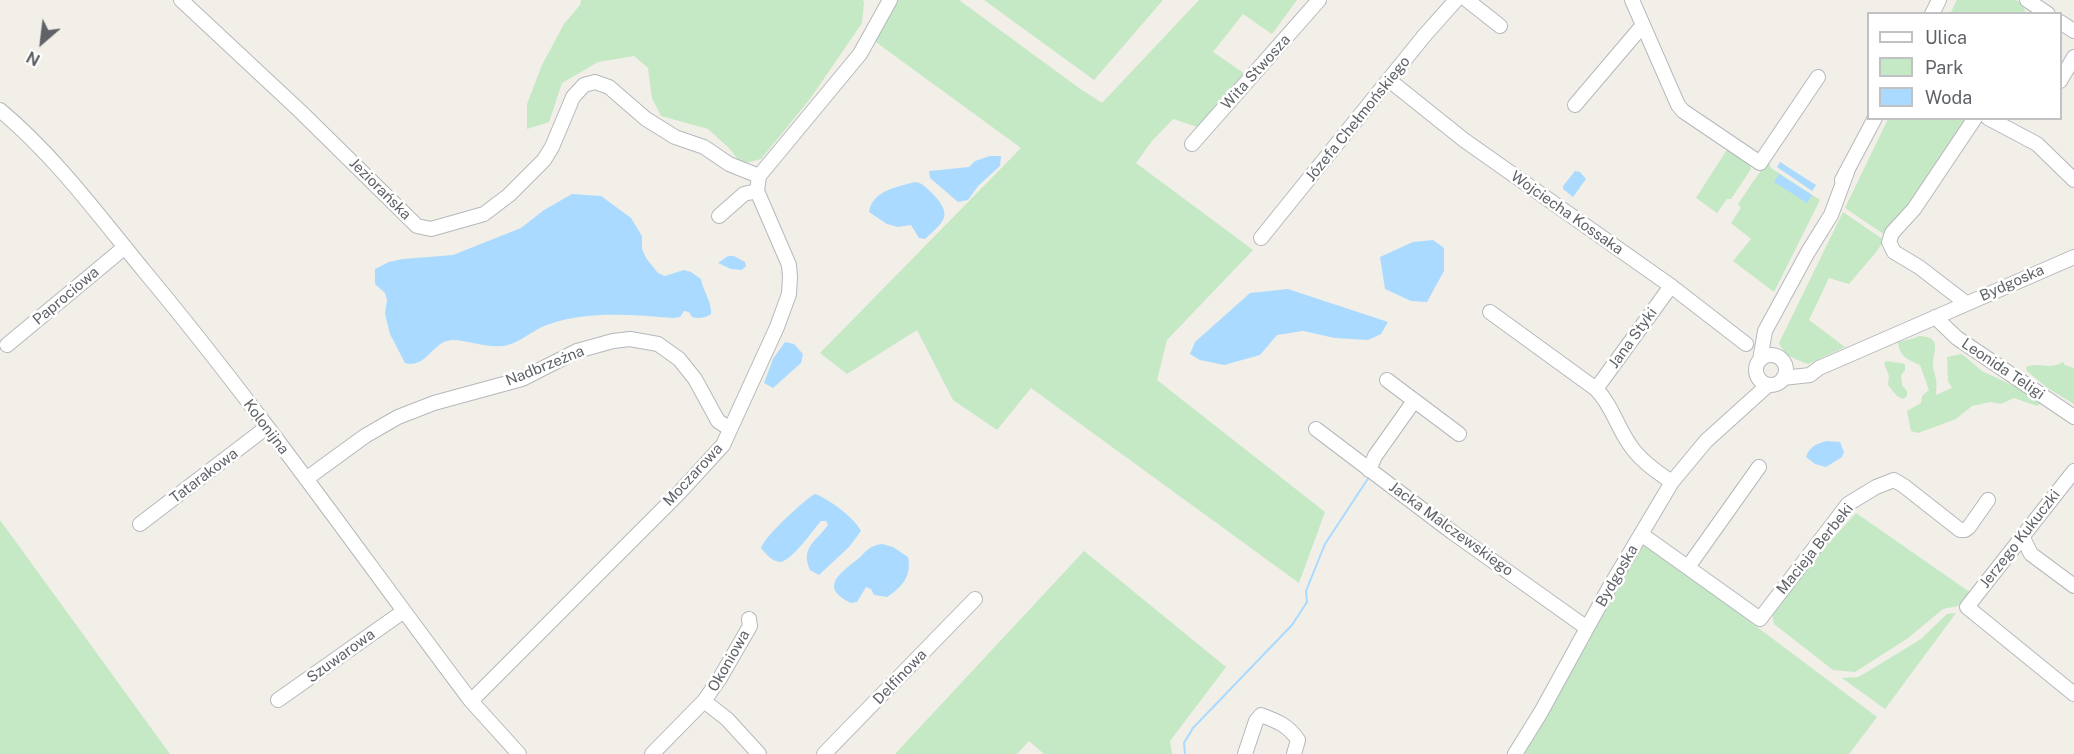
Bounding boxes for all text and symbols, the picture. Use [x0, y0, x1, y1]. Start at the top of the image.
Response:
north arrow [12, 12, 72, 72]
legend [1867, 12, 2062, 120]
text: Ulica [1925, 27, 1967, 48]
street label: Wita Stwosza [1218, 31, 1294, 113]
text: N [23, 47, 43, 70]
street label: Józefa Chełmońskiego [1302, 53, 1414, 185]
text: Park [1925, 57, 1963, 78]
text: Woda [1925, 87, 1972, 108]
street label: Jeziorańska [345, 154, 415, 224]
street label: Wojciecha Kossaka [1507, 167, 1627, 259]
street label: Bydgoska [1977, 261, 2047, 305]
street label: Paprociowa [29, 263, 103, 329]
street label: Jana Styki [1605, 304, 1661, 372]
street label: Leonida Teligi [1958, 335, 2048, 403]
street label: Nadbrzeżna [503, 342, 587, 390]
street label: Kolonijna [239, 396, 293, 458]
street label: Moczarowa [659, 440, 727, 510]
street label: Tatarakowa [167, 445, 241, 507]
street label: Jacka Malczewskiego [1385, 478, 1517, 580]
street label: Jerzego Kukuczki [1976, 486, 2064, 592]
street label: Macieja Berbeki [1773, 500, 1857, 598]
street label: Bydgoska [1592, 542, 1642, 610]
street label: Szuwarowa [304, 625, 378, 687]
street label: Okoniowa [704, 627, 754, 695]
street label: Delfinowa [869, 646, 931, 708]

